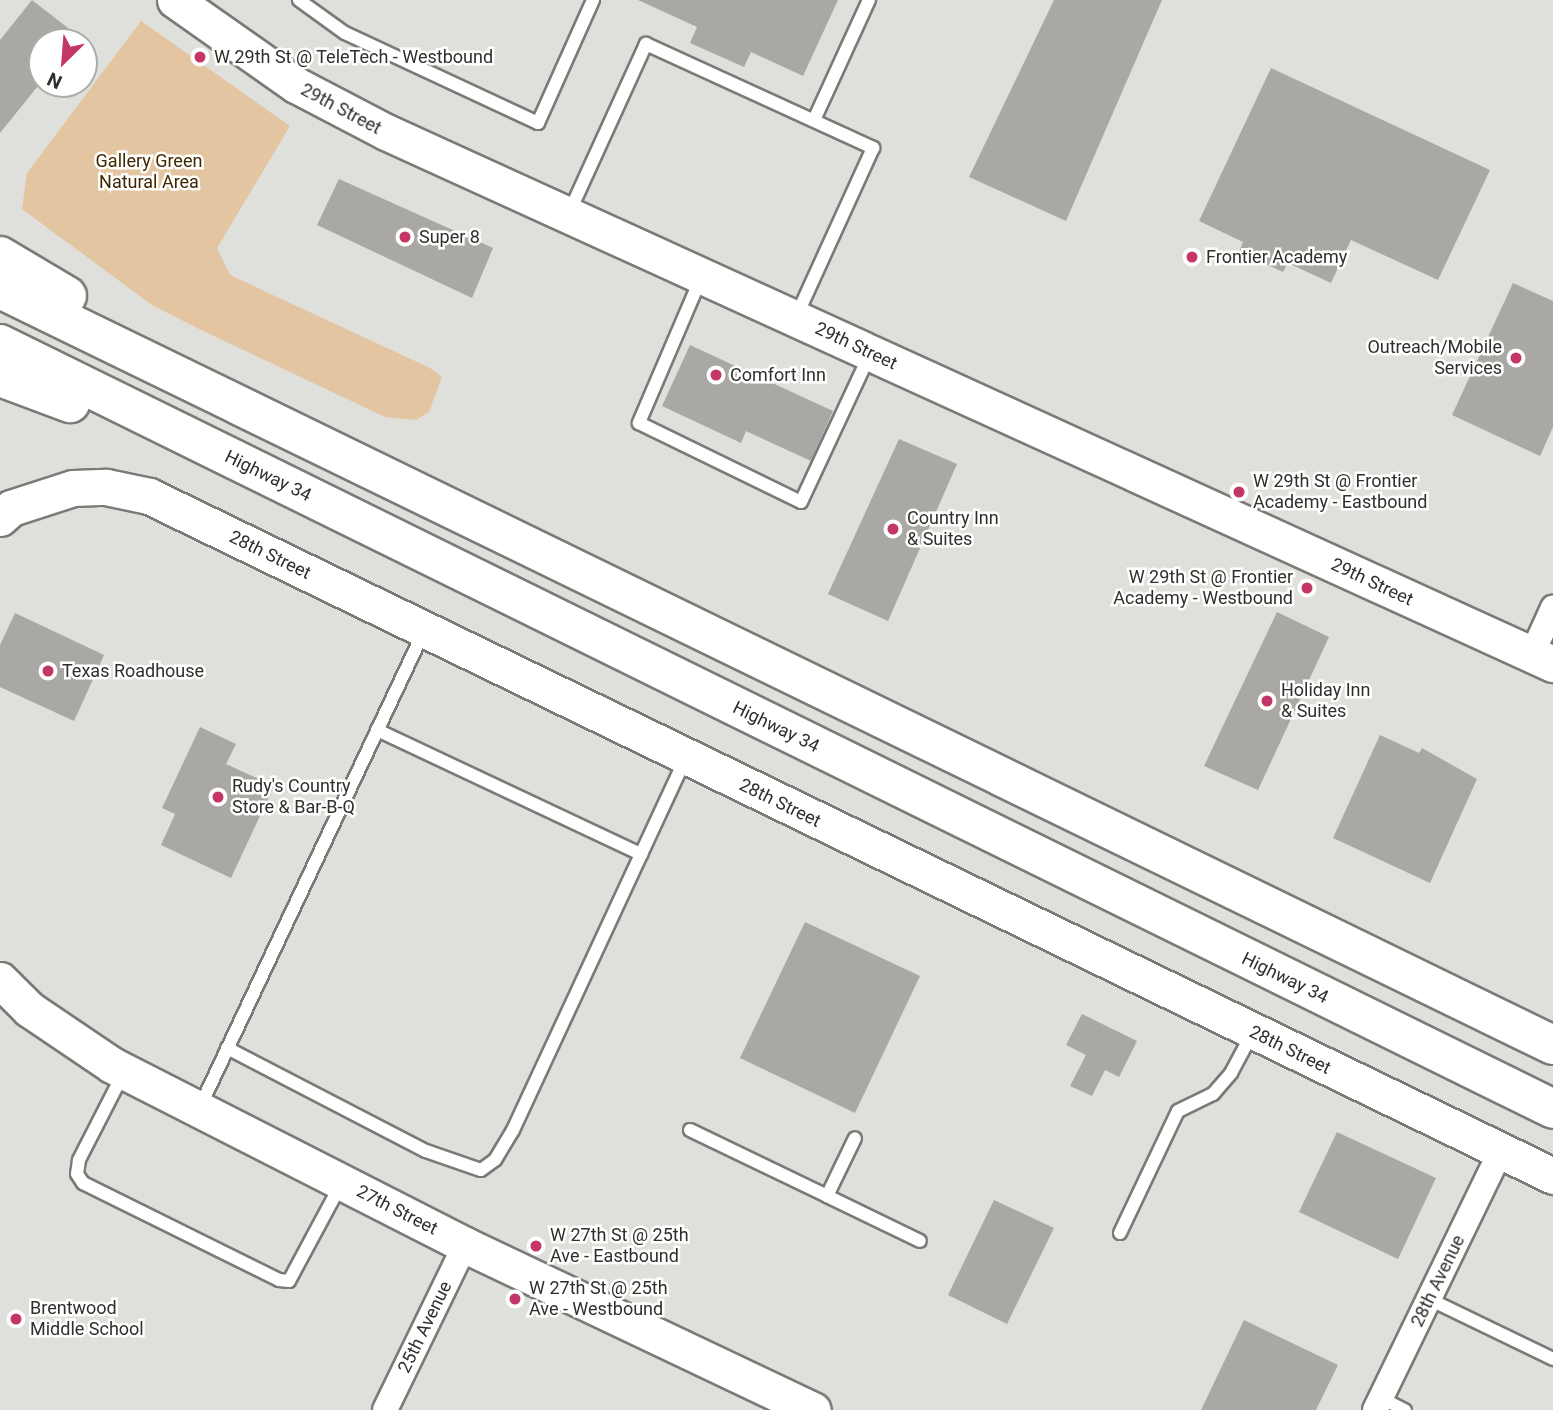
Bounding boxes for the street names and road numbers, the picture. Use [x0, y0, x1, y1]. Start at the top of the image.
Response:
street label: 29th Street [297, 79, 385, 139]
street label: 29th Street [812, 318, 900, 374]
street label: Highway 34 [221, 446, 315, 506]
street label: 28th Street [226, 526, 314, 584]
street label: 29th Street [1328, 554, 1416, 610]
street label: Highway 34 [729, 697, 823, 757]
street label: 28th Street [736, 774, 824, 832]
street label: Highway 34 [1238, 948, 1332, 1008]
street label: 28th Street [1246, 1021, 1334, 1079]
street label: 27th Street [353, 1180, 441, 1240]
street label: 28th Avenue [1407, 1232, 1469, 1330]
street label: 25th Avenue [394, 1278, 456, 1376]

